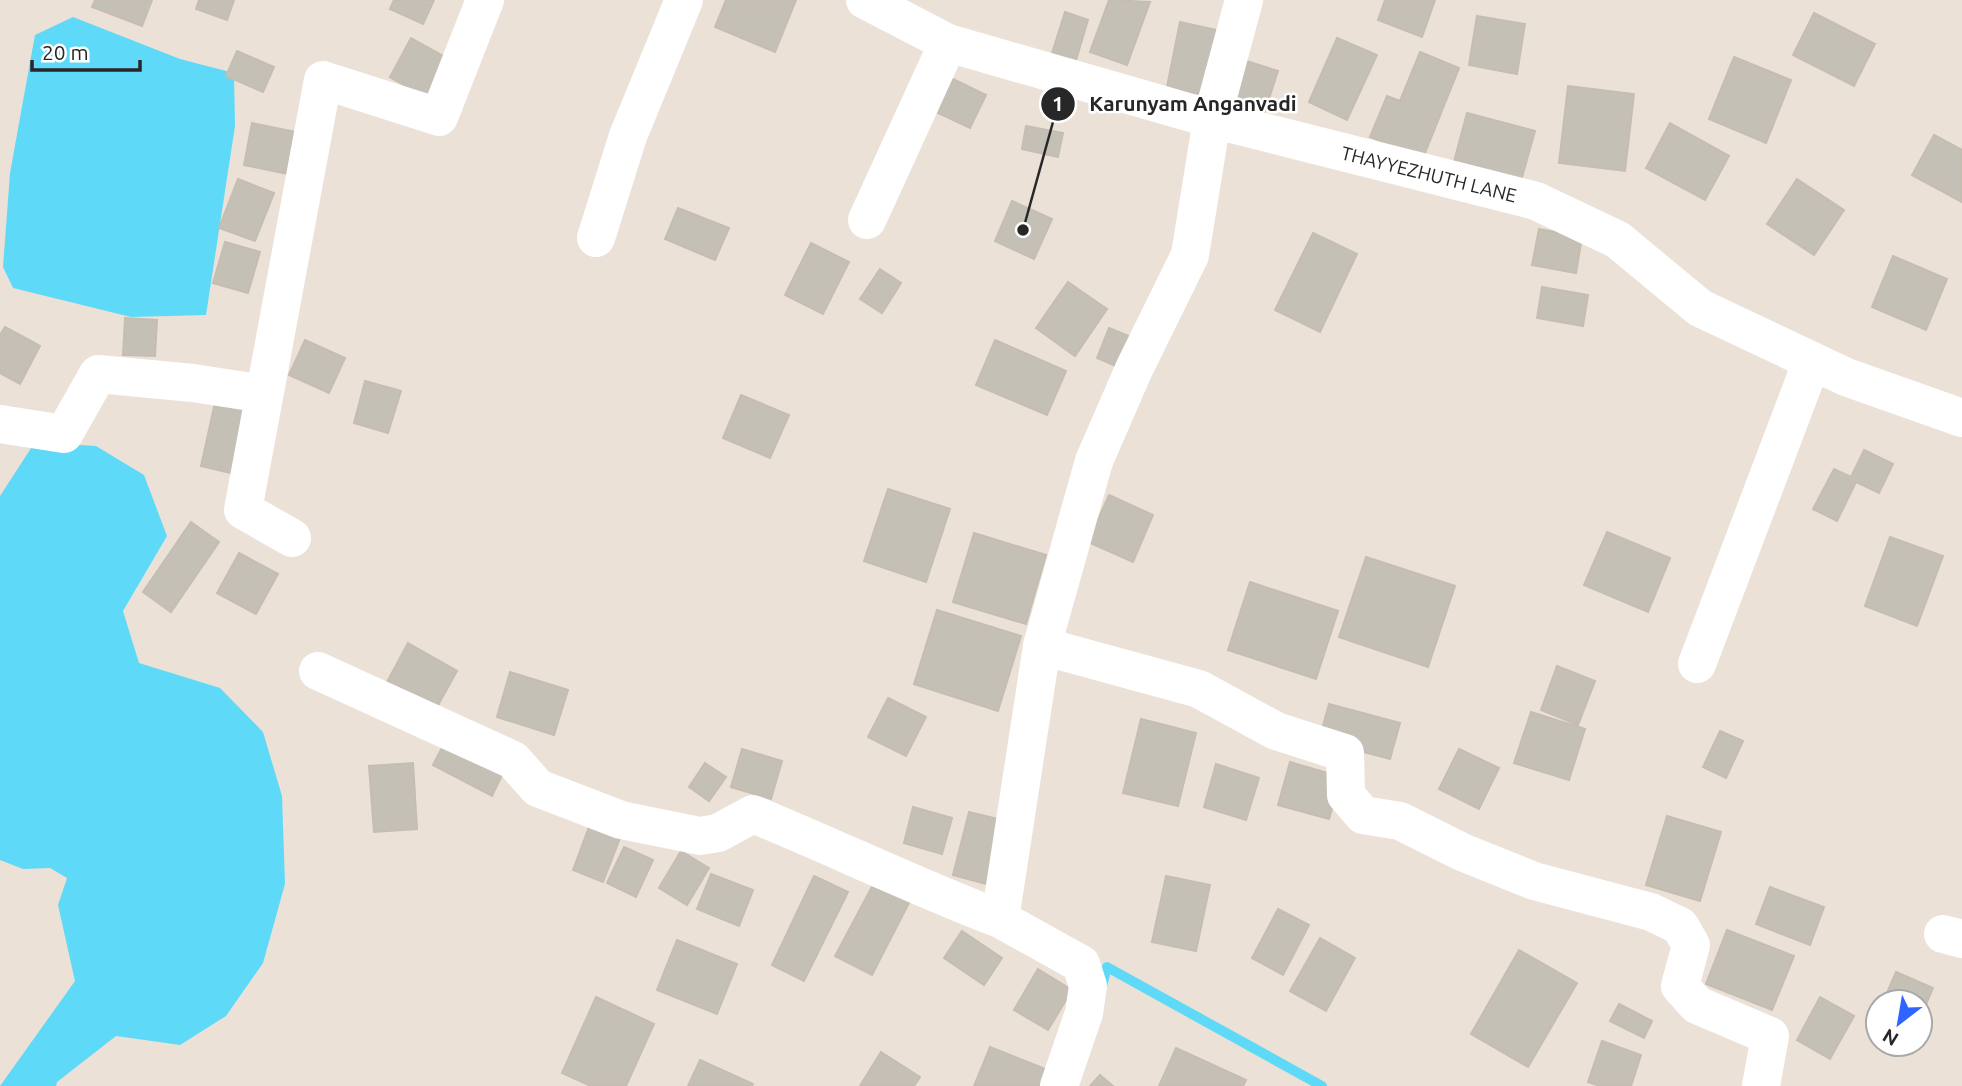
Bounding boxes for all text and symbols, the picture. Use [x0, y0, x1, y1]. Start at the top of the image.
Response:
scale bar [32, 28, 140, 72]
text: 20 m [42, 40, 89, 64]
callout: Karunyam Anganvadi [1040, 83, 1311, 125]
text: 1 [1052, 91, 1064, 115]
text: Karunyam Anganvadi [1089, 91, 1297, 115]
street label: THAYYEZHUTH LANE [1339, 142, 1519, 206]
north arrow [1864, 988, 1934, 1058]
text: N [1878, 1024, 1902, 1051]

